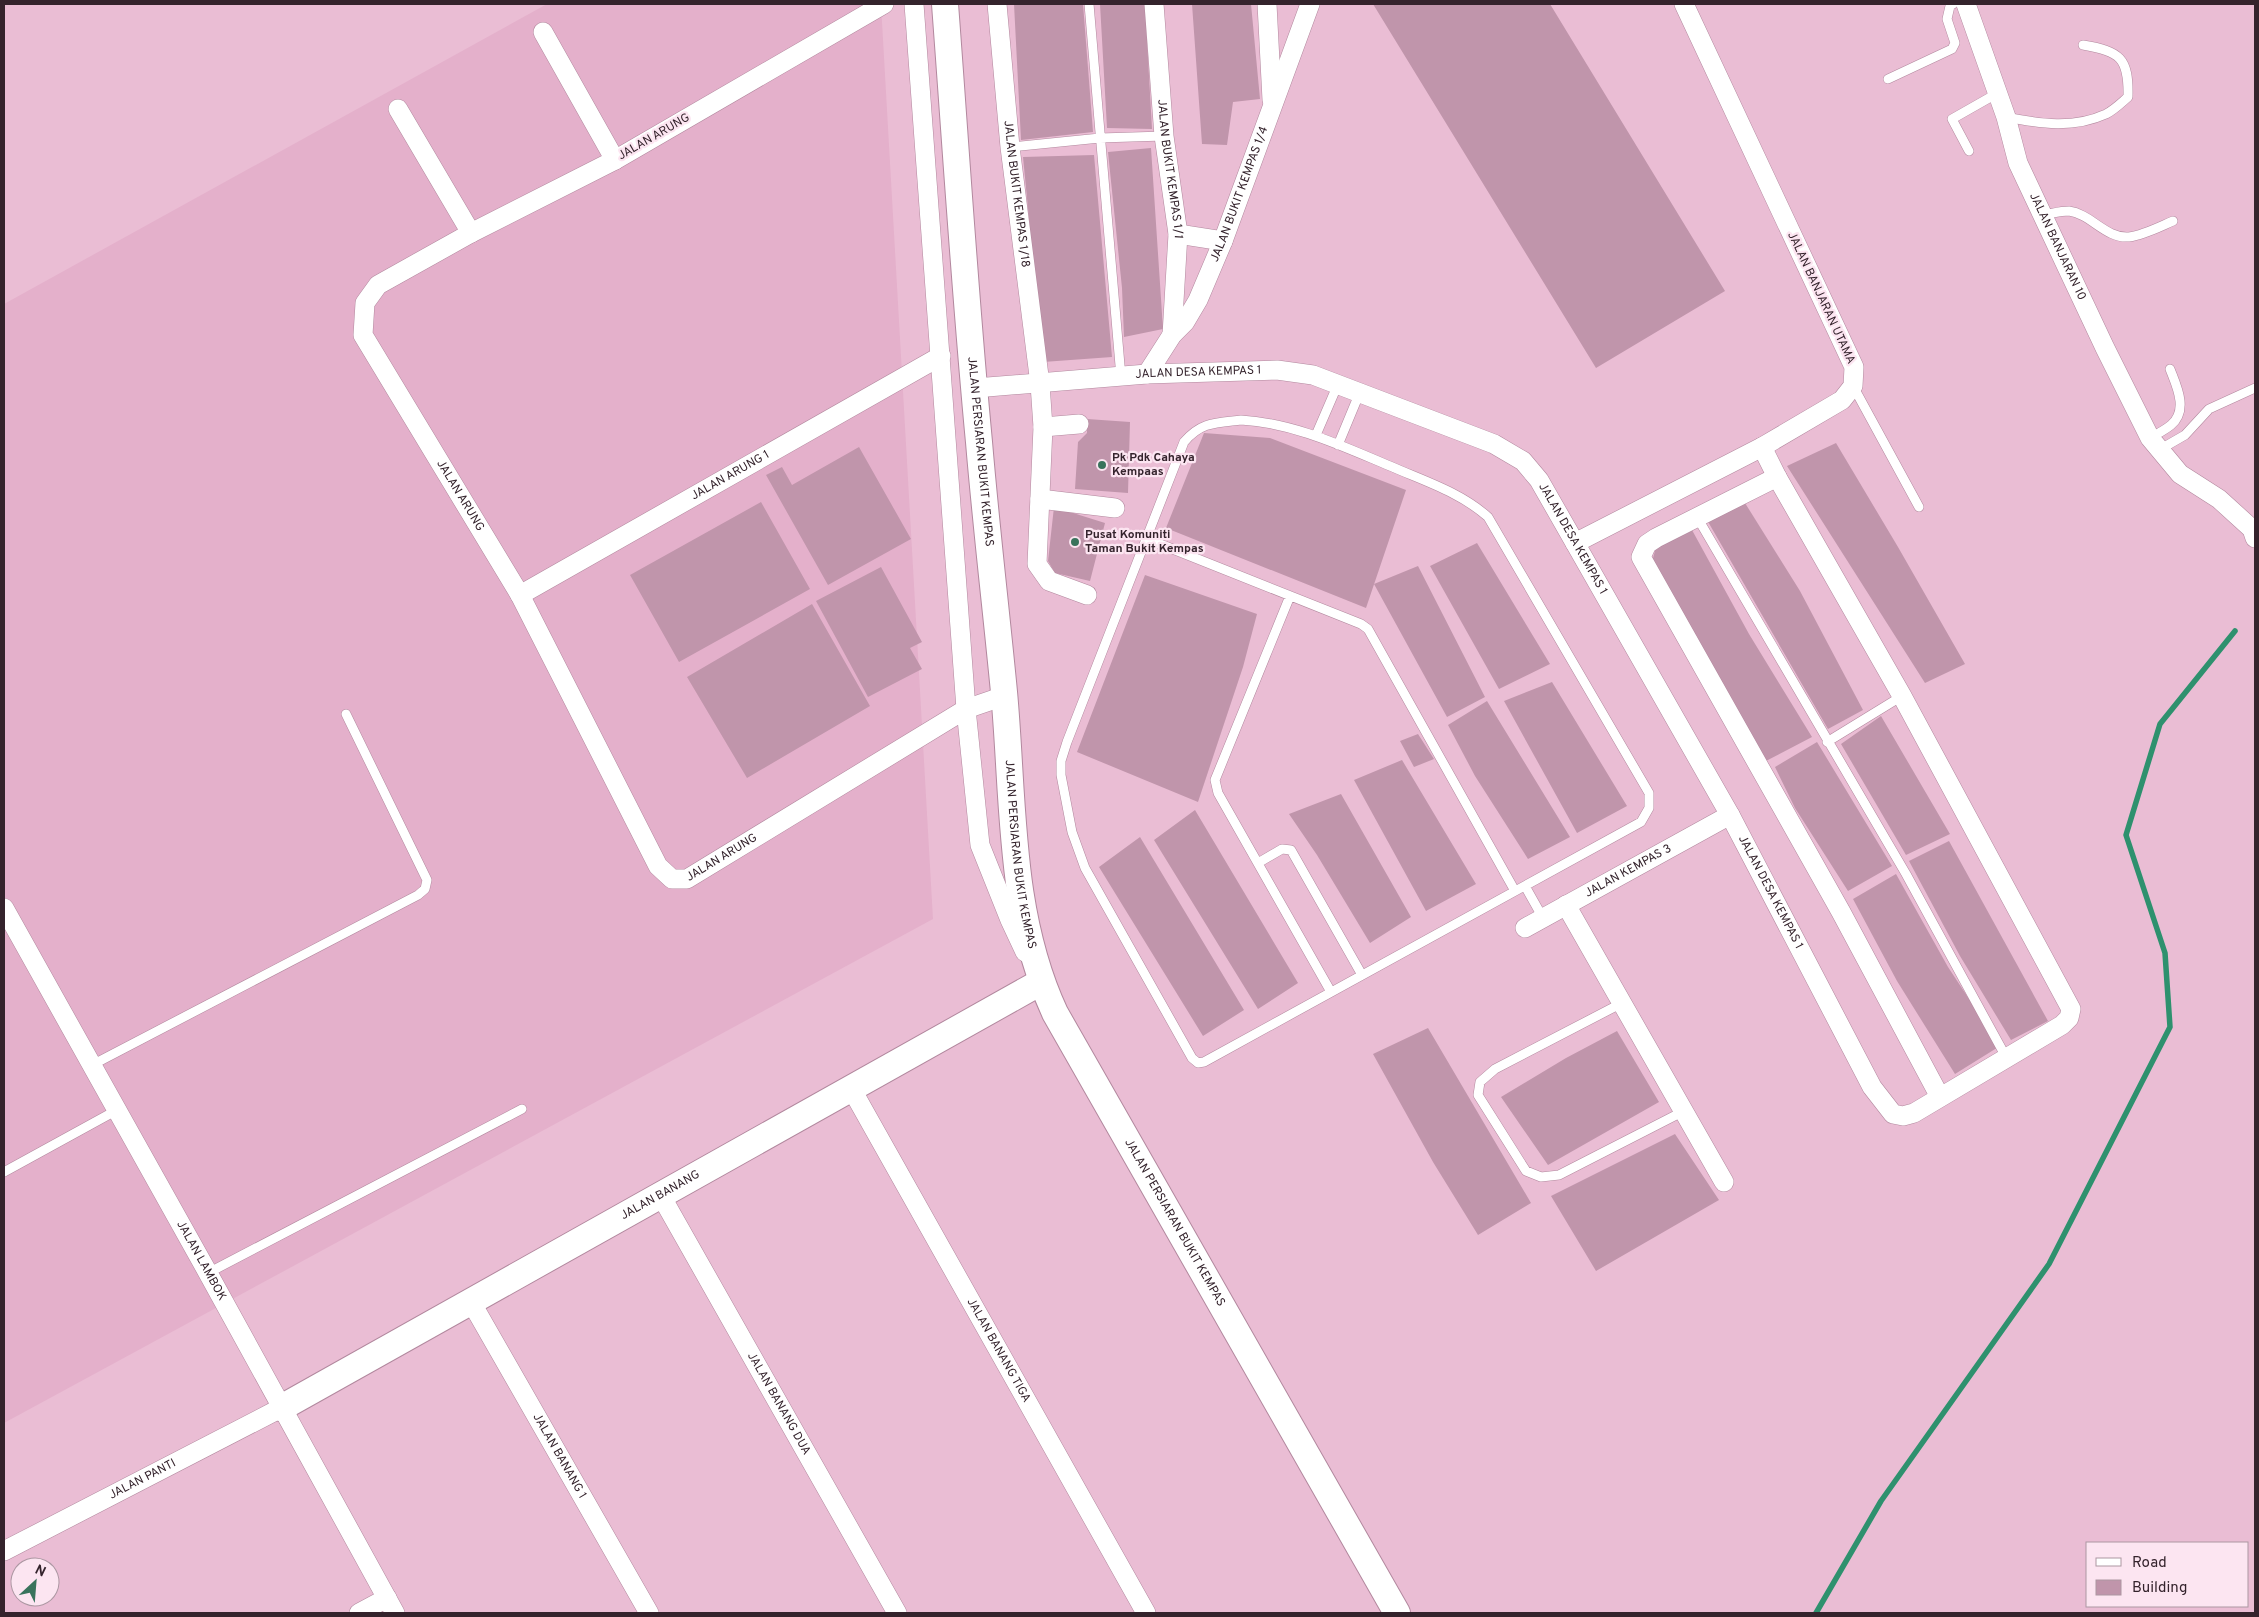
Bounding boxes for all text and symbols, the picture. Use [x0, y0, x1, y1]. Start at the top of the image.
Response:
street label: JALAN BUKIT KEMPAS 1/1 [1153, 99, 1186, 239]
street label: JALAN ARUNG [615, 110, 693, 164]
street label: JALAN BUKIT KEMPAS 1/18 [1000, 120, 1033, 268]
street label: JALAN BUKIT KEMPAS 1/4 [1207, 124, 1272, 265]
street label: JALAN BANJARAN 10 [2025, 190, 2090, 303]
street label: JALAN BANJARAN UTAMA [1783, 229, 1859, 367]
street label: JALAN PERSIARAN BUKIT KEMPAS [963, 356, 997, 547]
street label: JALAN DESA KEMPAS 1 [1135, 362, 1262, 383]
street label: JALAN ARUNG 1 [688, 447, 773, 504]
place label: Pk Pdk Cahaya Kempaas [1112, 450, 1195, 480]
street label: JALAN ARUNG [432, 457, 488, 534]
marker: Pk Pdk Cahaya Kempaas [1096, 459, 1108, 471]
street label: JALAN DESA KEMPAS 1 [1534, 480, 1611, 598]
place label: Pusat Komuniti Taman Bukit Kempas [1085, 527, 1204, 557]
marker: Pusat Komuniti Taman Bukit Kempas [1069, 536, 1081, 548]
street label: JALAN PERSIARAN BUKIT KEMPAS [1001, 759, 1040, 951]
street label: JALAN ARUNG [683, 830, 760, 886]
street label: JALAN DESA KEMPAS 1 [1734, 833, 1807, 952]
street label: JALAN KEMPAS 3 [1582, 841, 1674, 901]
street label: JALAN PERSIARAN BUKIT KEMPAS [1120, 1136, 1229, 1310]
street label: JALAN BANANG [618, 1167, 703, 1224]
street label: JALAN LAMBOK [172, 1218, 230, 1304]
street label: JALAN BANANG TIGA [963, 1295, 1034, 1406]
street label: JALAN BANANG DUA [743, 1350, 814, 1458]
street label: JALAN BANANG 1 [529, 1411, 590, 1502]
street label: JALAN PANTI [106, 1456, 179, 1503]
legend [2086, 1542, 2249, 1607]
text: Road [2132, 1554, 2167, 1573]
north arrow [10, 1557, 60, 1607]
text: N [32, 1562, 48, 1582]
text: Building [2132, 1579, 2187, 1598]

